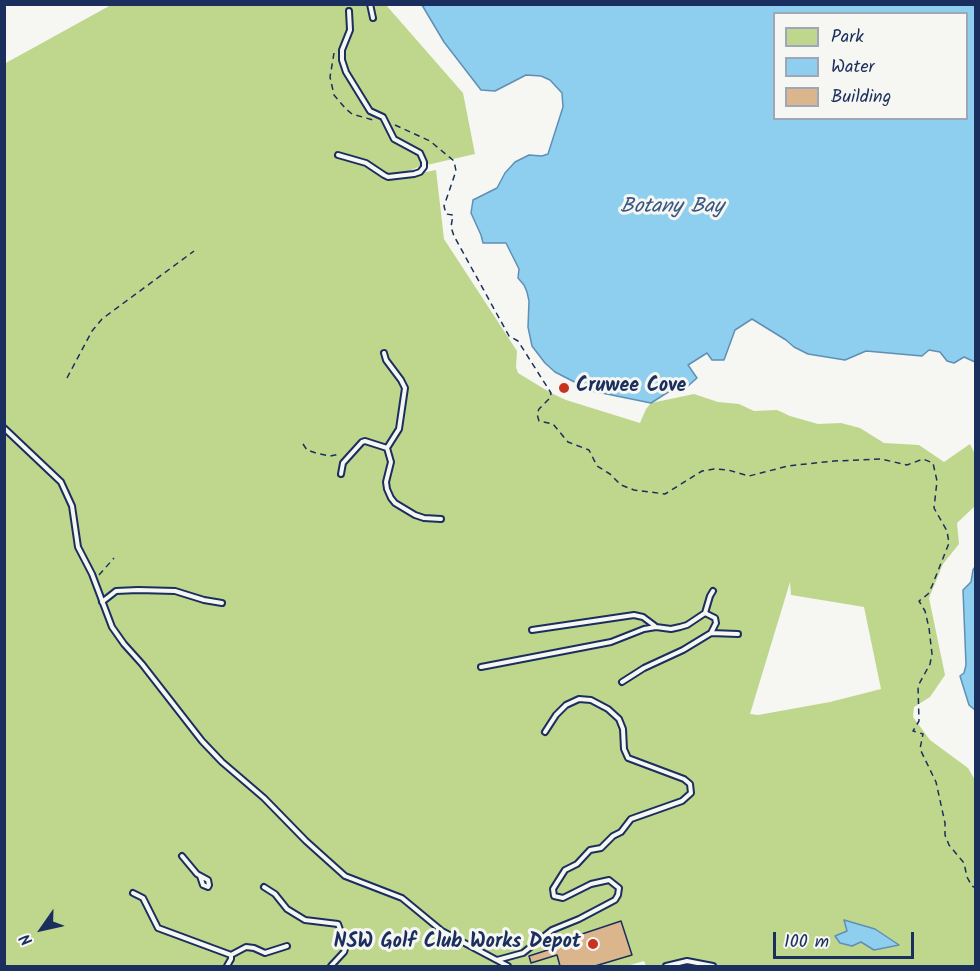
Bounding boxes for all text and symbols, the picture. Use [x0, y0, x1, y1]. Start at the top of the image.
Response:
legend [773, 12, 968, 120]
text: Park [831, 23, 864, 52]
text: Water [831, 53, 875, 82]
text: Building [831, 83, 891, 112]
water label: Botany Bay [620, 195, 724, 221]
place label: Cruwee Cove [576, 376, 686, 400]
marker: Cruwee Cove [557, 381, 571, 395]
north arrow [12, 899, 72, 959]
scale bar [776, 920, 917, 958]
text: N [13, 928, 40, 951]
text: 100 m [784, 928, 829, 957]
place label: NSW Golf Club Works Depot [334, 932, 581, 956]
marker: NSW Golf Club Works Depot [586, 937, 600, 951]

